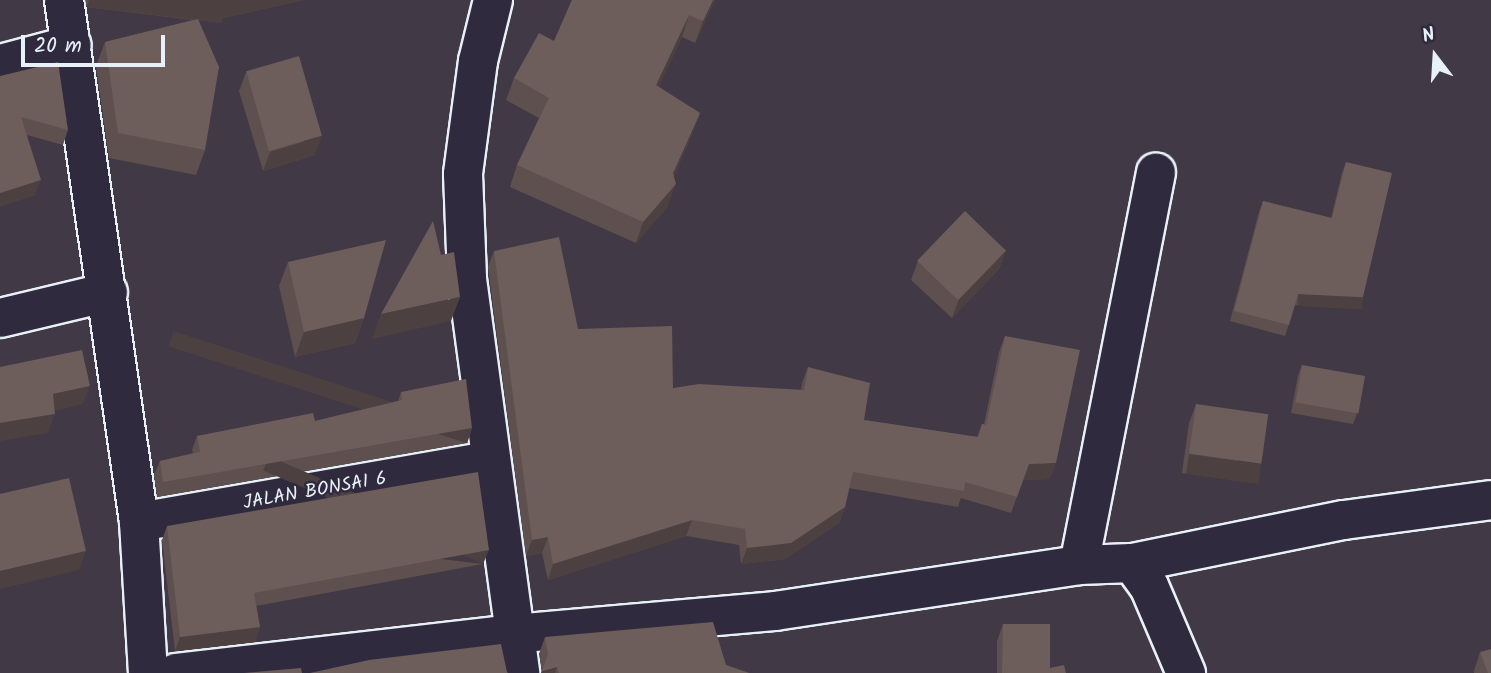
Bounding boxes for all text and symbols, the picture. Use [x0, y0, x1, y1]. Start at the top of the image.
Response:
text: N [1419, 20, 1439, 52]
scale bar [24, 21, 168, 65]
north arrow [1400, 21, 1470, 91]
text: 20 m [34, 30, 82, 63]
street label: JALAN BONSAI 6 [242, 468, 388, 516]

